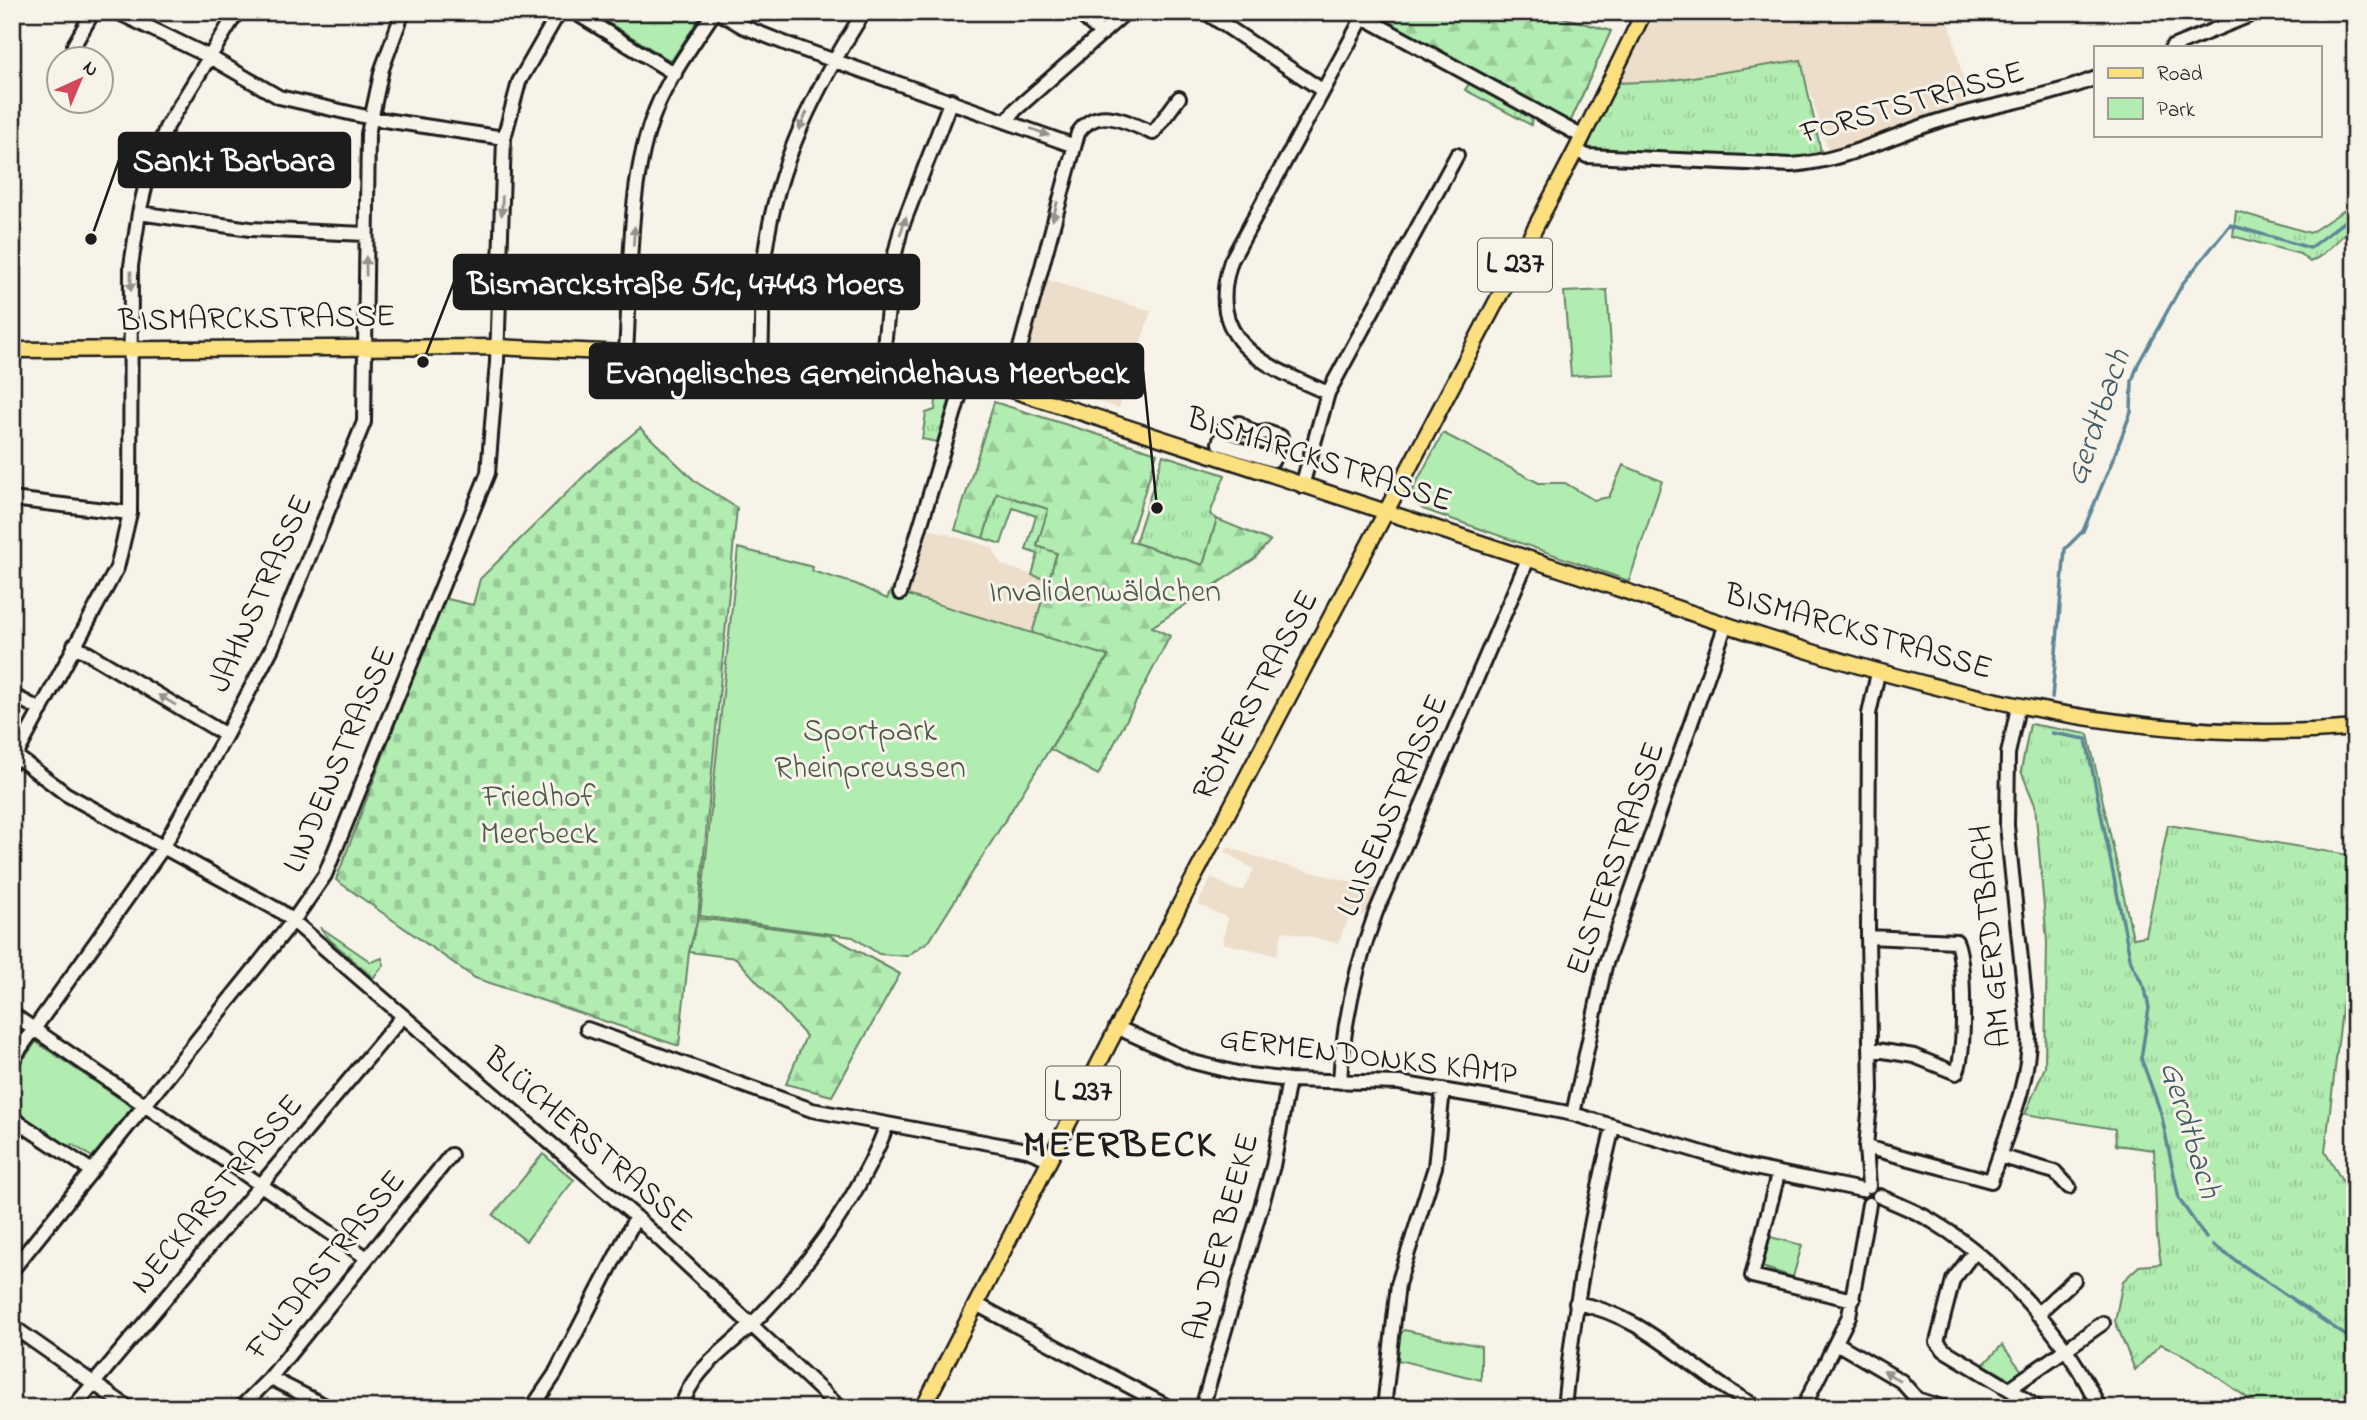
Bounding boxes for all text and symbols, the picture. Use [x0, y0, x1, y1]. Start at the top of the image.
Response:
north arrow [46, 46, 116, 116]
legend [2094, 46, 2322, 136]
street label: FORSTSTRASSE [1795, 50, 2030, 159]
text: N [76, 55, 104, 84]
text: Road [2157, 60, 2203, 90]
text: Park [2157, 96, 2196, 126]
one-way arrow [797, 111, 809, 131]
one-way arrow [1030, 127, 1051, 138]
callout: Sankt Barbara [119, 133, 350, 187]
text: Sankt Barbara [133, 139, 335, 187]
one-way arrow [496, 196, 507, 218]
one-way arrow [1049, 200, 1060, 222]
one-way arrow [898, 215, 909, 236]
one-way arrow [629, 225, 640, 247]
road number: L 237 [1478, 238, 1552, 292]
one-way arrow [360, 255, 372, 277]
callout: Bismarckstraße 51c, 47443 Moers [454, 255, 919, 309]
text: Bismarckstraße 51c, 47443 Moers [465, 262, 905, 310]
one-way arrow [125, 270, 137, 292]
street label: BISMARCKSTRASSE [117, 294, 396, 346]
water label: Gerdtbach [2053, 342, 2145, 492]
callout: Evangelisches Gemeindehaus Meerbeck [590, 344, 1143, 398]
text: Evangelisches Gemeindehaus Meerbeck [605, 351, 1130, 400]
street label: BISMARCKSTRASSE [1179, 396, 1458, 526]
street label: JAHNSTRASSE [197, 487, 327, 701]
park label: Invalidenwäldchen [989, 570, 1221, 617]
street label: BISMARCKSTRASSE [1718, 572, 1997, 694]
street label: RÖMERSTRASSE [1182, 582, 1332, 810]
street label: LINDENSTRASSE [272, 639, 410, 881]
street label: LUISENSTRASSE [1326, 687, 1462, 925]
one-way arrow [158, 694, 177, 707]
park label: Sportpark Rheinpreussen [774, 709, 966, 793]
street label: ELSTERSTRASSE [1555, 736, 1679, 982]
park label: Friedhof Meerbeck [480, 775, 599, 859]
street label: AM GERDTBACH [1959, 823, 2025, 1049]
street label: GERMENDONKS KAMP [1217, 1016, 1520, 1100]
street label: BLÜCHERSTRASSE [471, 1036, 702, 1245]
water label: Gerdtbach [2145, 1056, 2233, 1206]
road number: L 237 [1046, 1066, 1120, 1120]
street label: NECKARSTRASSE [120, 1085, 316, 1305]
district label: MEERBECK [1023, 1119, 1217, 1175]
street label: AN DER BEEKE [1173, 1128, 1273, 1346]
street label: FULDASTRASSE [235, 1161, 419, 1372]
one-way arrow [1882, 1370, 1902, 1383]

